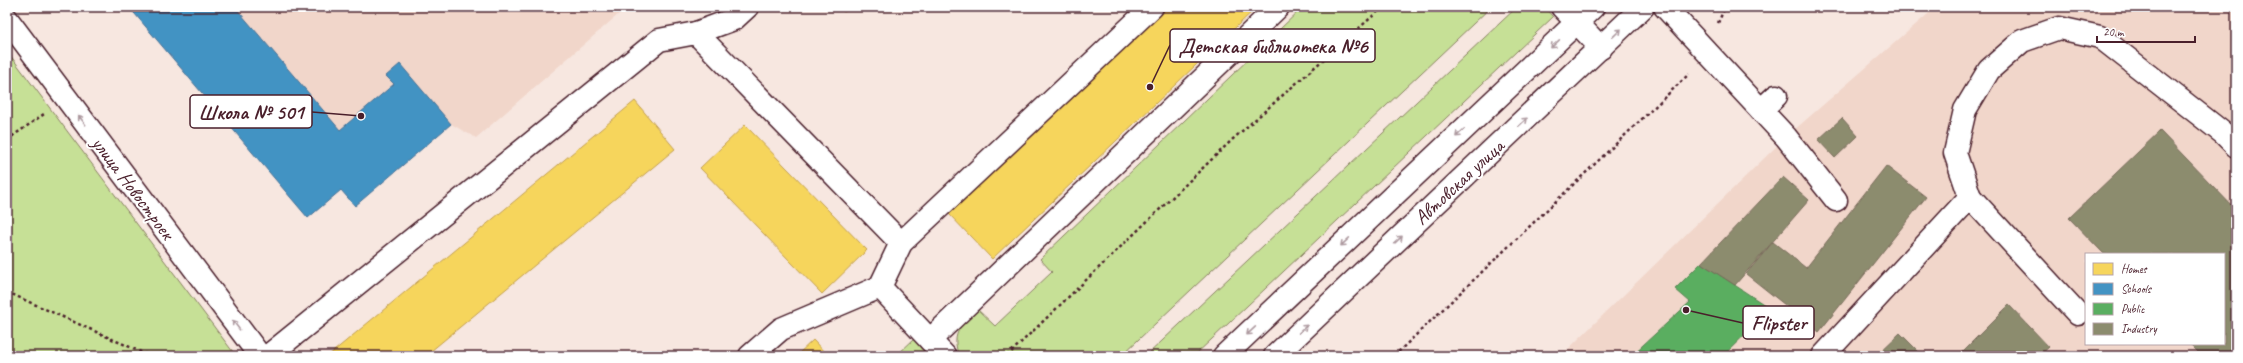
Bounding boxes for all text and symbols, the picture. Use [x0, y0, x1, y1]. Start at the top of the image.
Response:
scale bar [2097, 18, 2195, 44]
text: 20 m [2103, 24, 2125, 40]
one-way arrow [1612, 28, 1622, 38]
callout: Детская библиотека №6 [1170, 29, 1375, 62]
text: Детская библиотека №6 [1178, 33, 1370, 59]
one-way arrow [1550, 39, 1560, 48]
callout: Школа № 501 [190, 95, 312, 128]
text: Школа № 501 [198, 99, 306, 125]
one-way arrow [78, 115, 87, 126]
one-way arrow [1518, 117, 1528, 127]
one-way arrow [1455, 128, 1465, 138]
street label: улица Новостроек [86, 131, 181, 246]
street label: Автовская улица [1409, 133, 1511, 230]
one-way arrow [1392, 236, 1402, 245]
one-way arrow [1340, 237, 1350, 246]
legend [2085, 253, 2225, 345]
text: Homes [2121, 261, 2148, 277]
text: Schools [2121, 281, 2153, 297]
text: Public [2121, 301, 2145, 317]
callout: Flipster [1743, 306, 1814, 339]
text: Flipster [1752, 310, 1809, 336]
one-way arrow [232, 320, 240, 331]
text: Industry [2121, 321, 2158, 337]
one-way arrow [1298, 324, 1308, 334]
one-way arrow [1246, 326, 1256, 336]

